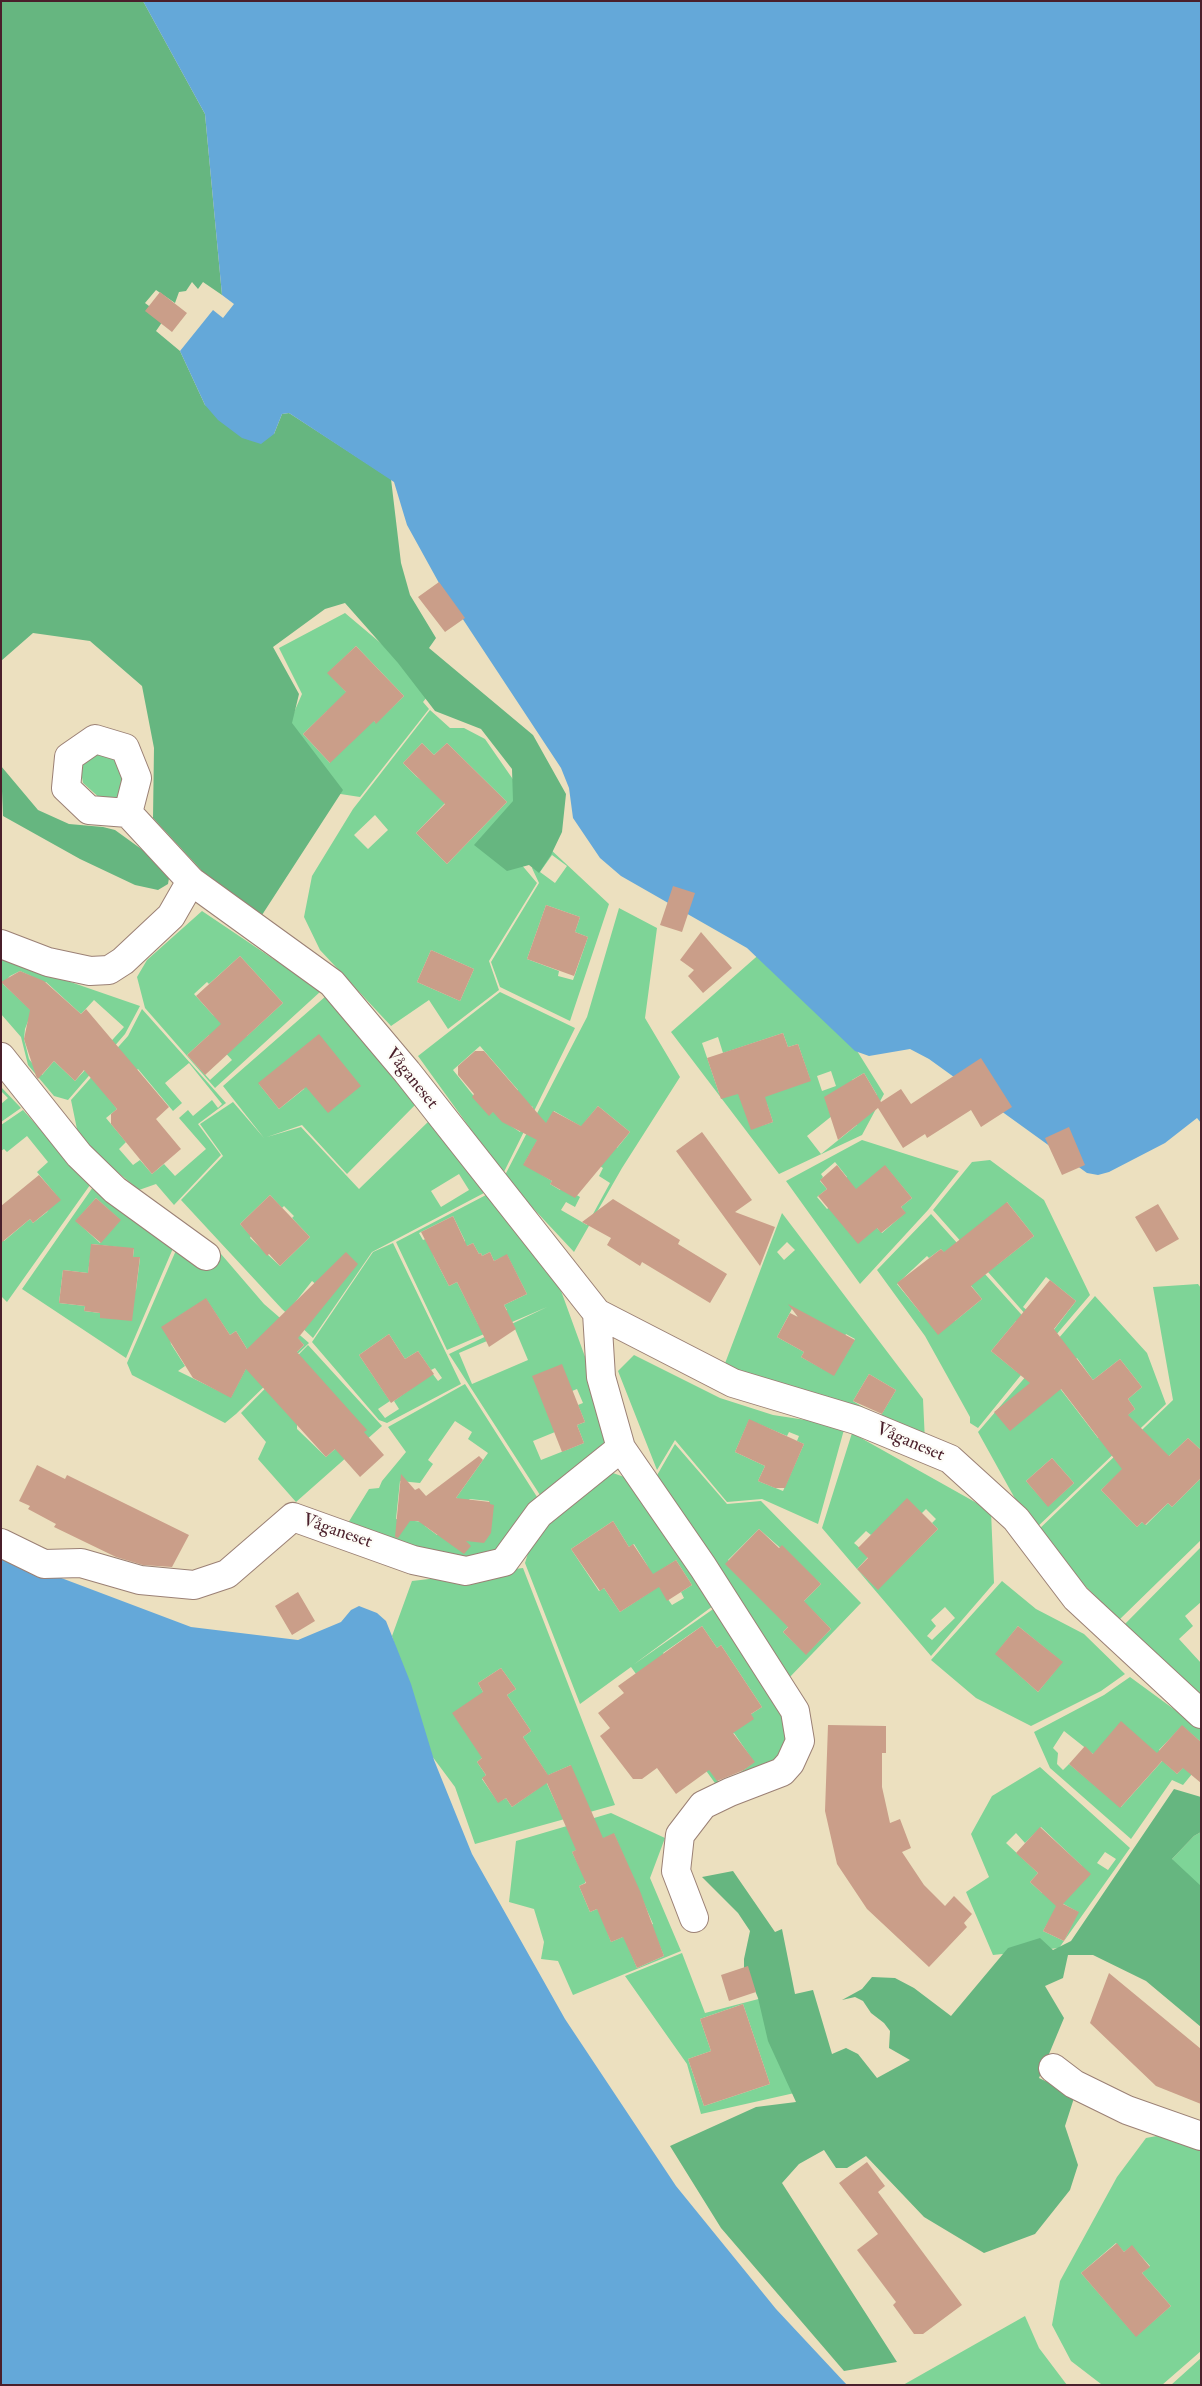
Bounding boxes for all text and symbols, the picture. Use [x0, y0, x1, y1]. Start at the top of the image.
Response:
street label: Våganeset [380, 1044, 442, 1114]
street label: Våganeset [873, 1419, 947, 1467]
street label: Våganeset [299, 1510, 375, 1554]

